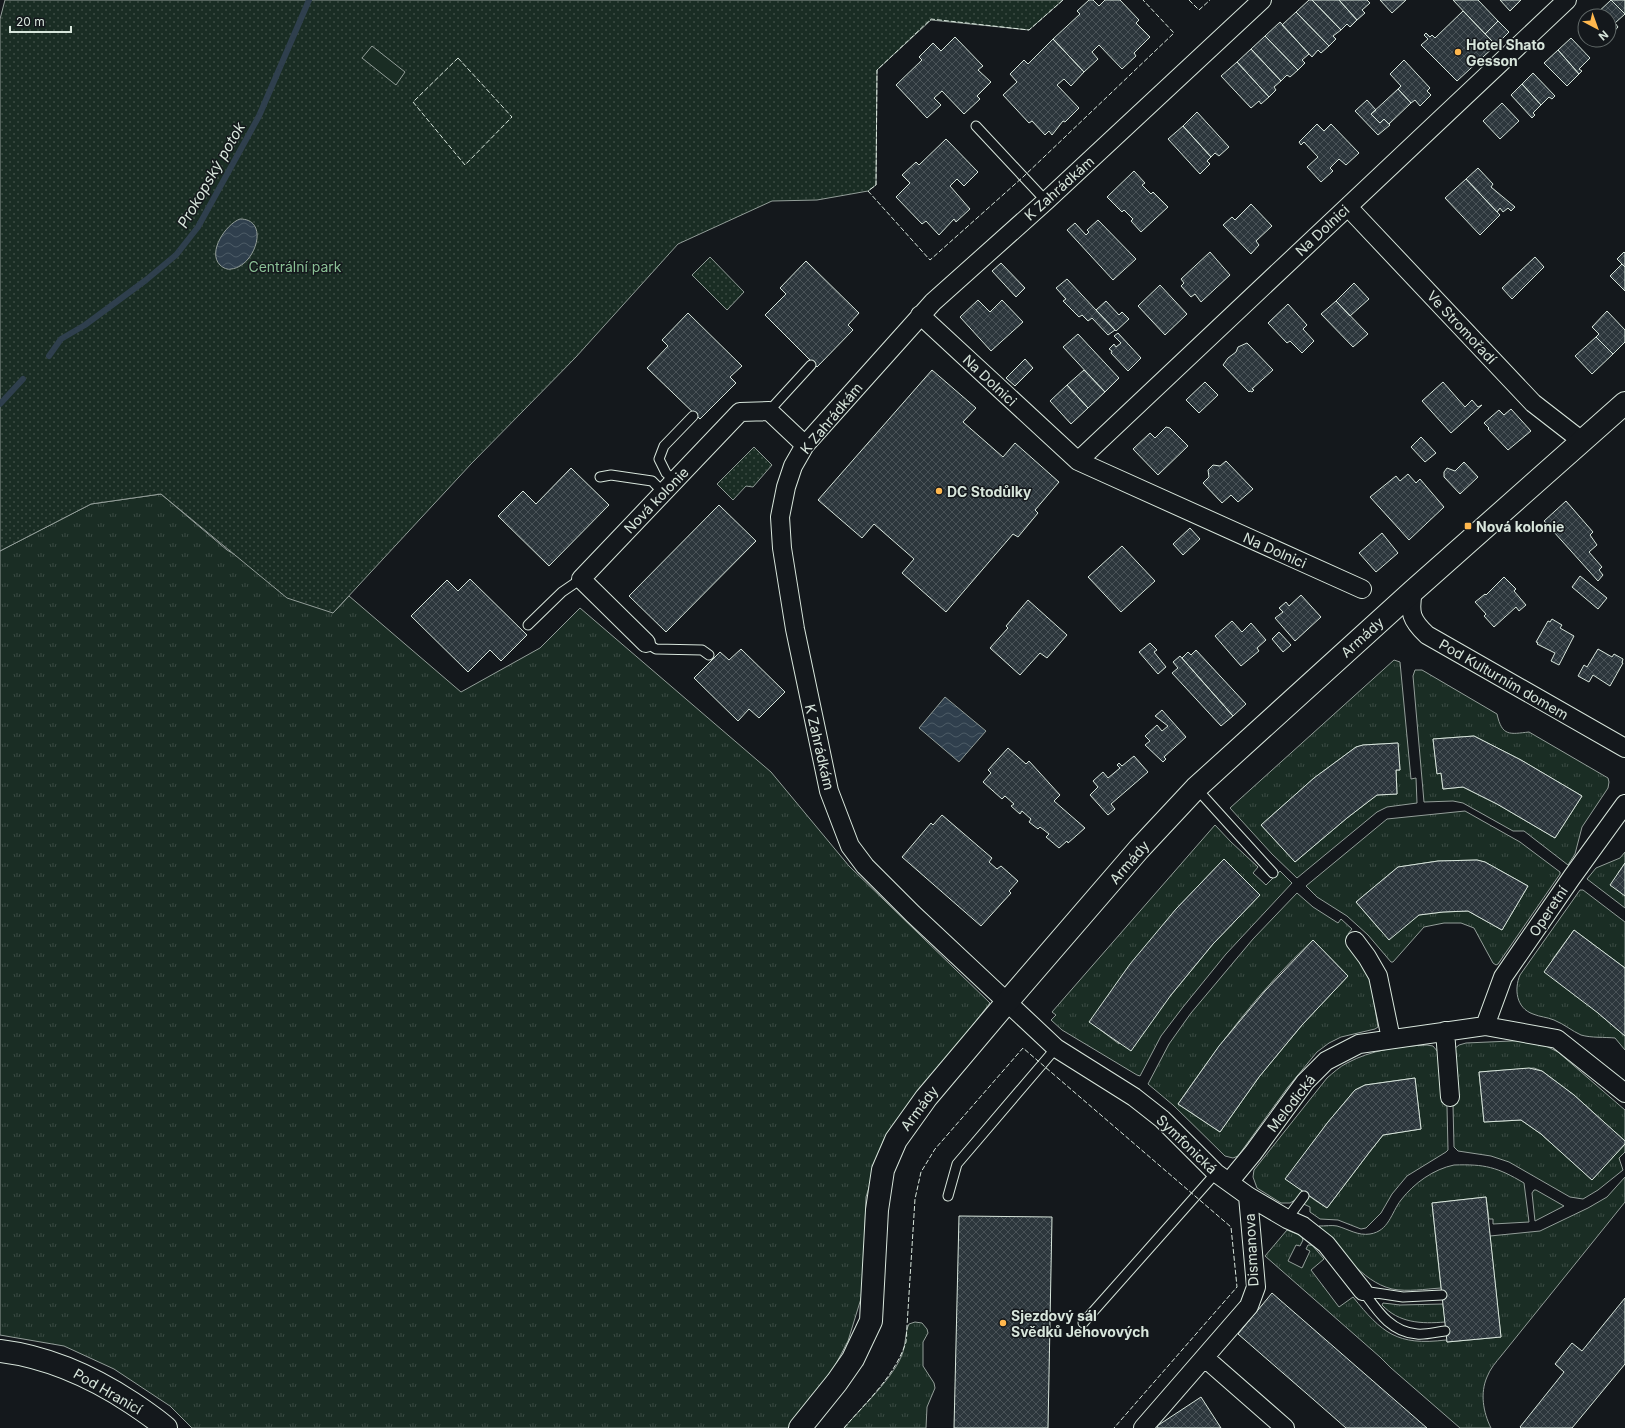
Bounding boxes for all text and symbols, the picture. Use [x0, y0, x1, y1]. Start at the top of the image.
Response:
scale bar [10, 8, 71, 34]
north arrow [1577, 8, 1617, 48]
text: 20 m [16, 14, 45, 29]
text: N [1596, 28, 1611, 44]
place label: Hotel Shato Gesson [1466, 36, 1545, 69]
marker: Hotel Shato Gesson [1453, 47, 1463, 57]
water label: Prokopský potok [173, 118, 249, 231]
street label: K Zahrádkám [1021, 152, 1097, 224]
street label: Na Dolnici [1292, 201, 1352, 259]
park label: Centrální park [248, 258, 342, 275]
street label: Ve Stromořadí [1424, 287, 1501, 368]
street label: Na Dolnici [960, 351, 1020, 409]
street label: K Zahrádkám [796, 379, 866, 457]
street label: Nová kolonie [620, 463, 692, 537]
place label: DC Stodůlky [947, 483, 1032, 500]
marker: DC Stodůlky [934, 486, 944, 496]
place label: Nová kolonie [1476, 518, 1564, 535]
marker: Nová kolonie [1463, 521, 1473, 531]
street label: Na Dolnici [1241, 529, 1309, 571]
street label: Armády [1337, 613, 1387, 661]
street label: Pod Kulturním domem [1436, 635, 1572, 723]
street label: K Zahrádkám [802, 702, 838, 792]
street label: Armády [1106, 837, 1152, 887]
street label: Operetní [1525, 882, 1571, 939]
street label: Melodická [1263, 1071, 1319, 1135]
street label: Armády [897, 1082, 941, 1134]
street label: Symfonická [1153, 1111, 1221, 1177]
street label: Dismanova [1241, 1213, 1261, 1287]
place label: Sjezdový sál Svědků Jehovových [1011, 1307, 1149, 1340]
marker: Sjezdový sál Svědků Jehovových [998, 1318, 1008, 1328]
street label: Pod Hranicí [71, 1365, 146, 1418]

